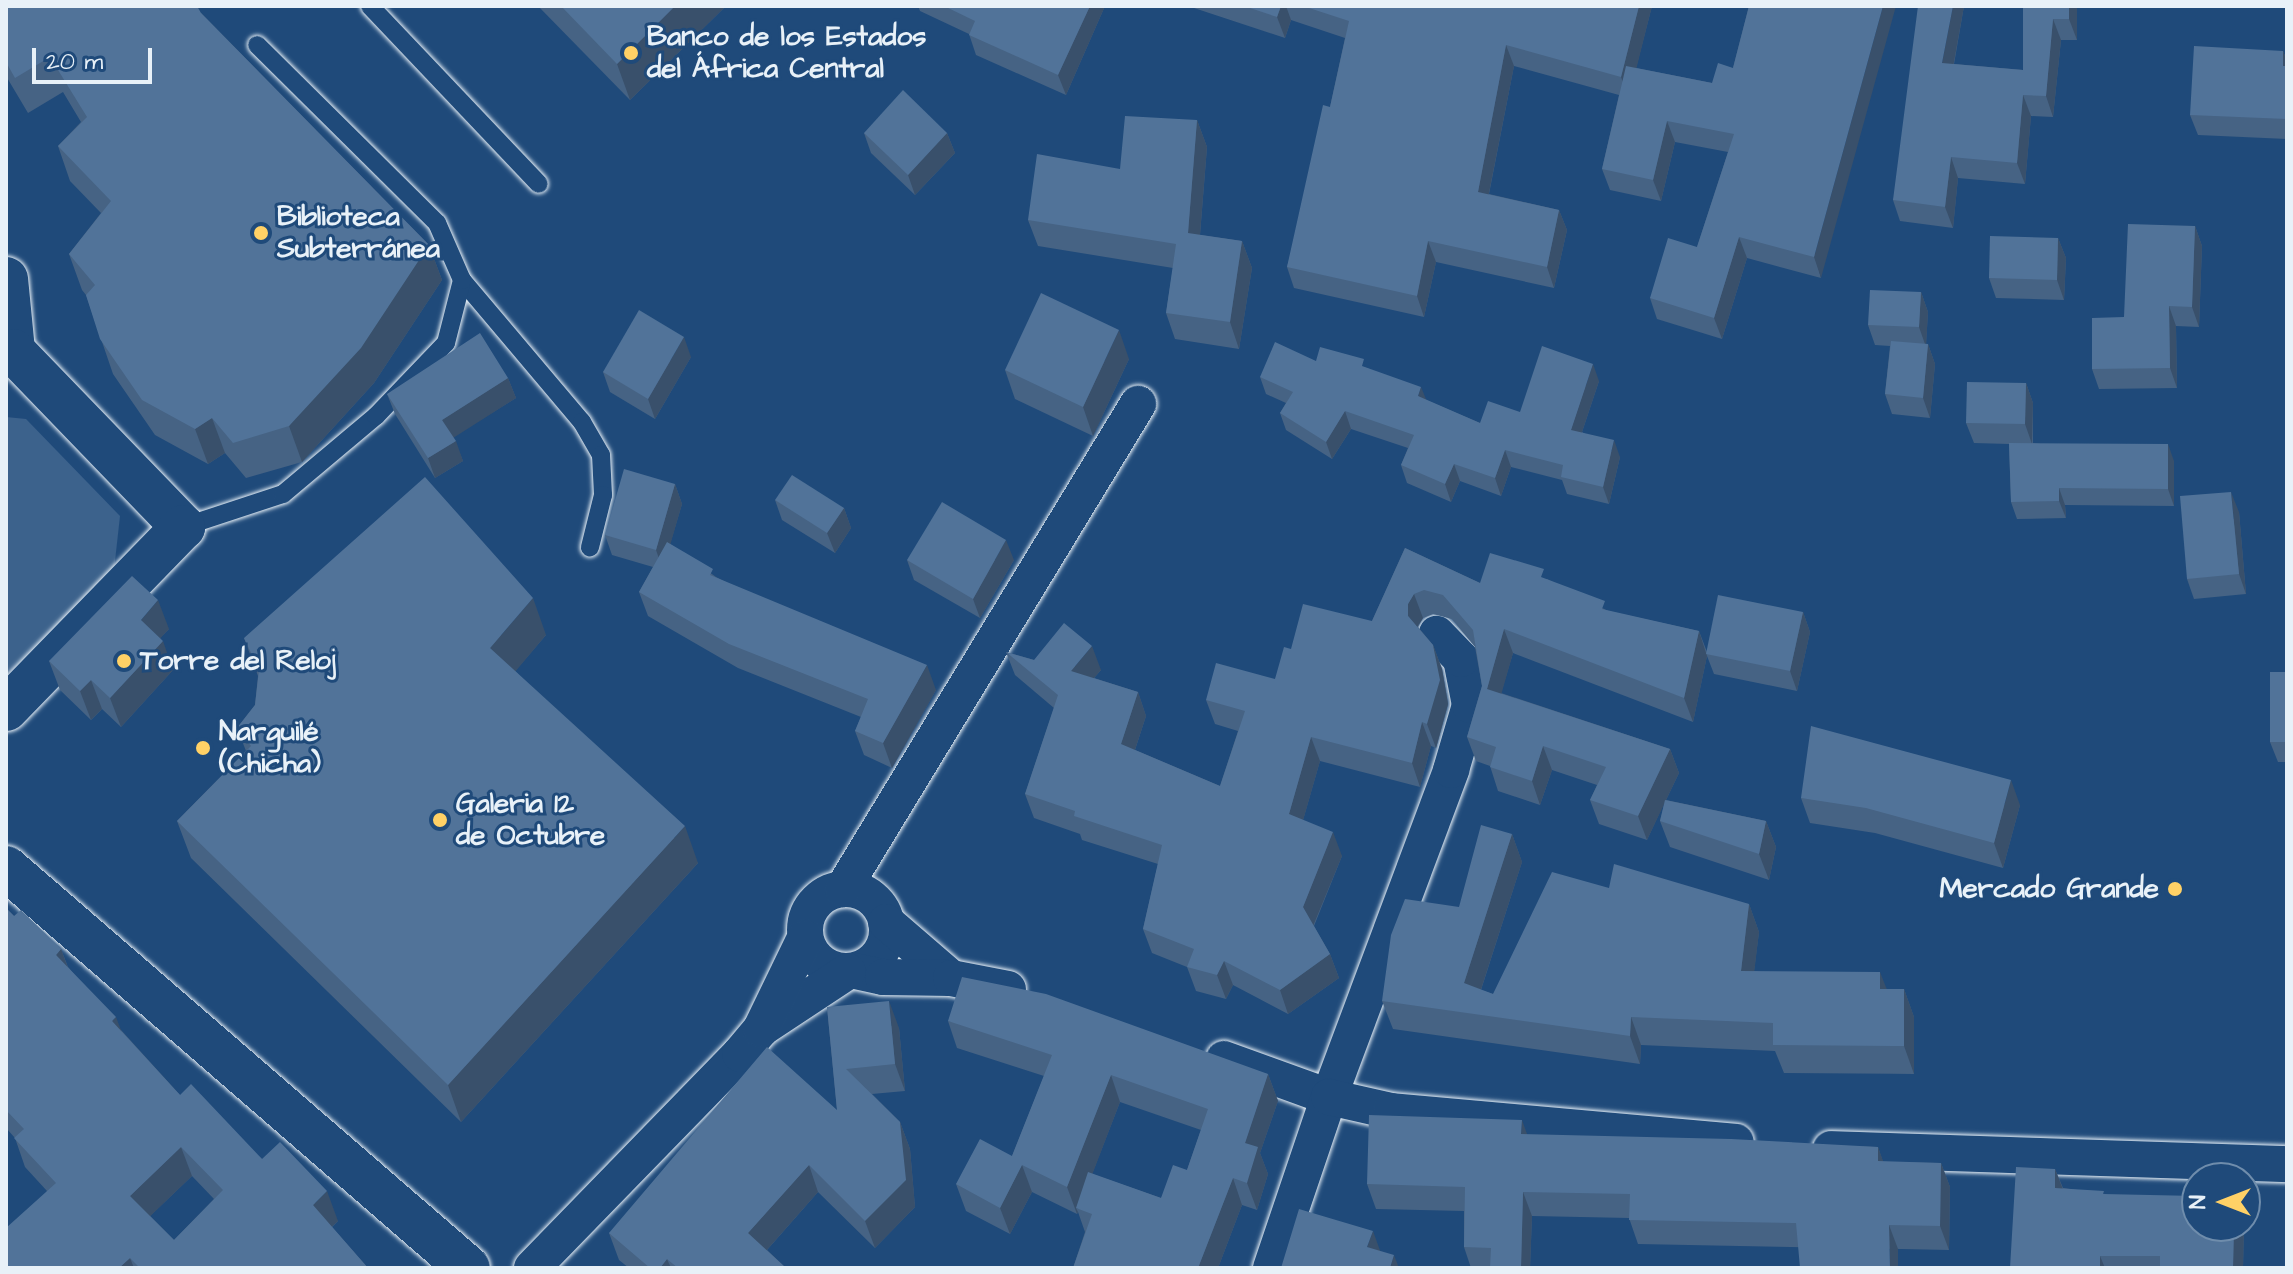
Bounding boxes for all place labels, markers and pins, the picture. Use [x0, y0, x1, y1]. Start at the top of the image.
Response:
place label: Banco de los Estados del África Central [647, 20, 926, 86]
marker: Banco de los Estados del África Central [622, 44, 640, 62]
place label: Biblioteca Subterránea [277, 200, 440, 266]
marker: Biblioteca Subterránea [252, 224, 270, 242]
place label: Torre del Reloj [140, 644, 336, 678]
marker: Torre del Reloj [115, 652, 133, 670]
place label: Narguilé (Chicha) [219, 715, 321, 781]
marker: Narguilé (Chicha) [194, 739, 212, 757]
place label: Galeria 12 de Octubre [456, 787, 605, 853]
marker: Galeria 12 de Octubre [431, 811, 449, 829]
place label: Mercado Grande [1939, 872, 2159, 906]
marker: Mercado Grande [2166, 880, 2184, 898]

